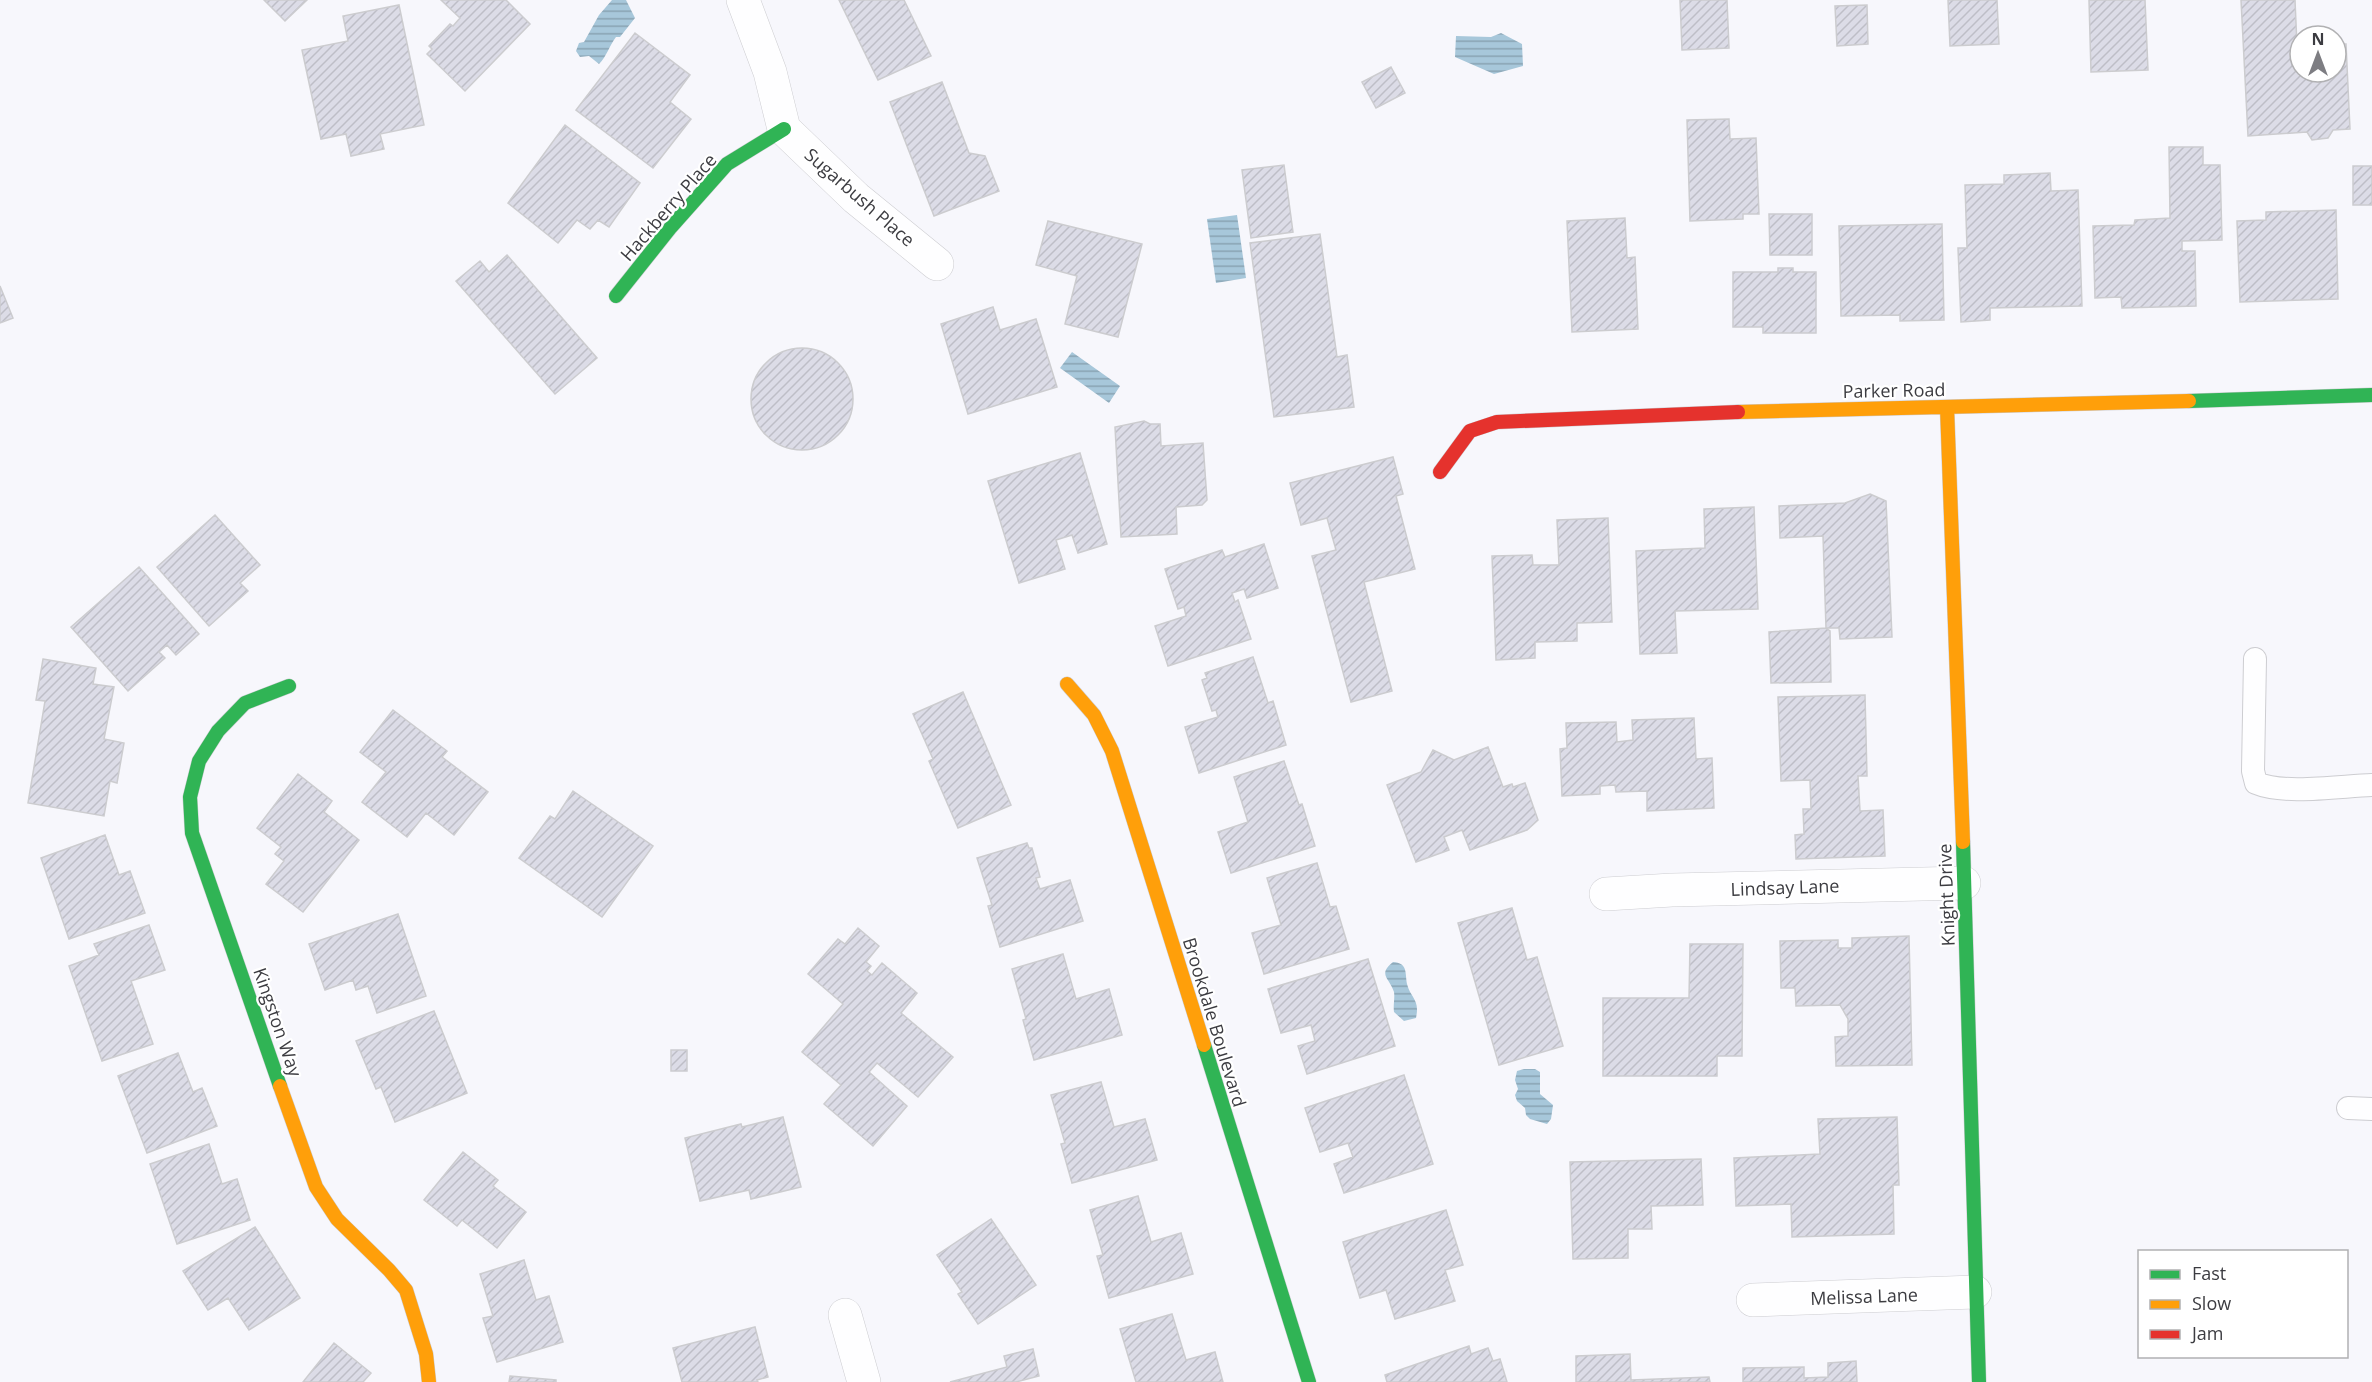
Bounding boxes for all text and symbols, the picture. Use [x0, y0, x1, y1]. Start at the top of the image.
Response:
north arrow [2288, 24, 2348, 84]
text: N [2311, 28, 2325, 50]
street label: Sugarbush Place [800, 143, 920, 251]
street label: Hackberry Place [615, 148, 721, 266]
street label: Parker Road [1842, 377, 1946, 403]
street label: Knight Drive [1932, 843, 1960, 947]
street label: Lindsay Lane [1730, 873, 1840, 901]
street label: Brookdale Boulevard [1178, 934, 1252, 1110]
street label: Kingston Way [248, 964, 308, 1081]
legend [2138, 1250, 2348, 1358]
text: Fast [2192, 1261, 2226, 1285]
street label: Melissa Lane [1810, 1282, 1918, 1310]
text: Slow [2192, 1291, 2231, 1315]
text: Jam [2190, 1321, 2224, 1345]

